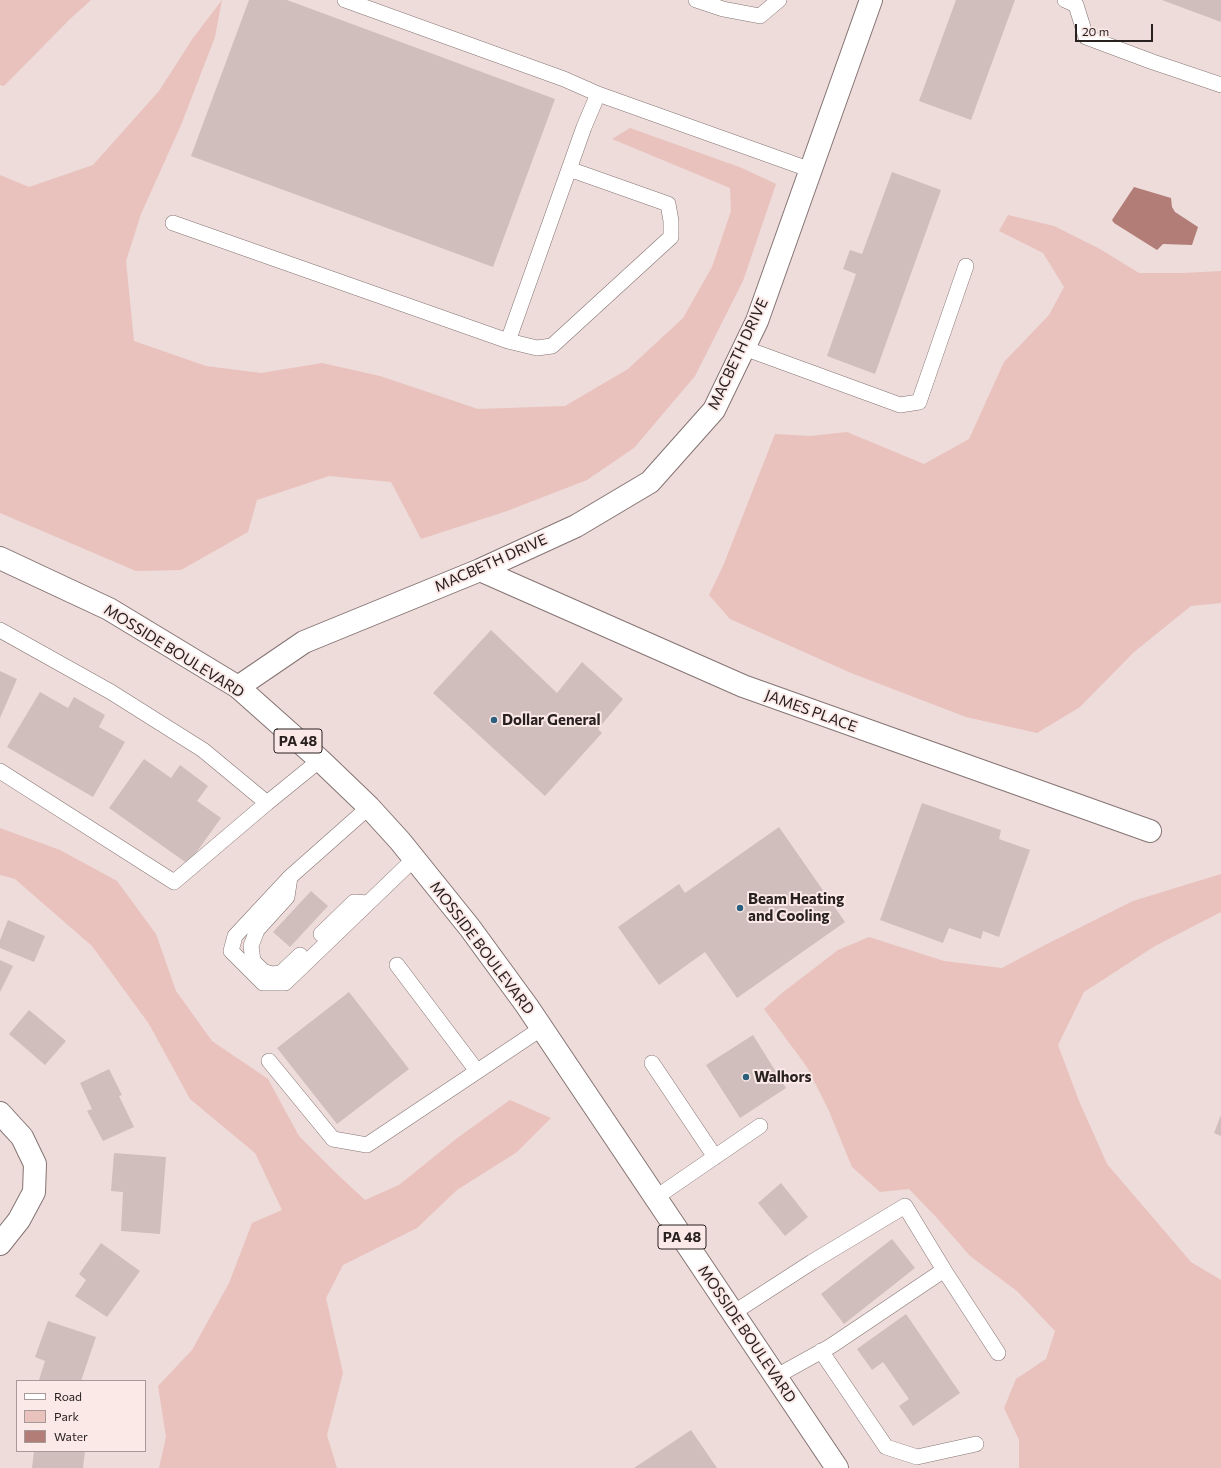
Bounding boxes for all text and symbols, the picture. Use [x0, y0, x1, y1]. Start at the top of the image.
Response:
scale bar [1077, 16, 1155, 42]
text: 20 m [1082, 24, 1109, 38]
street label: MACBETH DRIVE [704, 295, 772, 413]
street label: MACBETH DRIVE [432, 530, 550, 596]
street label: MOSSIDE BOULEVARD [101, 600, 247, 702]
street label: JAMES PLACE [762, 686, 860, 736]
place label: Dollar General [502, 711, 601, 729]
marker: Dollar General [489, 715, 499, 725]
road number: PA 48 [274, 729, 322, 753]
street label: MOSSIDE BOULEVARD [426, 878, 538, 1018]
place label: Beam Heating and Cooling [748, 890, 844, 925]
marker: Beam Heating and Cooling [735, 903, 745, 913]
place label: Walhors [754, 1068, 811, 1086]
marker: Walhors [741, 1072, 751, 1082]
road number: PA 48 [658, 1225, 706, 1249]
street label: MOSSIDE BOULEVARD [694, 1262, 800, 1406]
legend [16, 1380, 146, 1452]
text: Road [54, 1389, 82, 1403]
text: Park [54, 1409, 79, 1423]
text: Water [54, 1429, 88, 1443]

